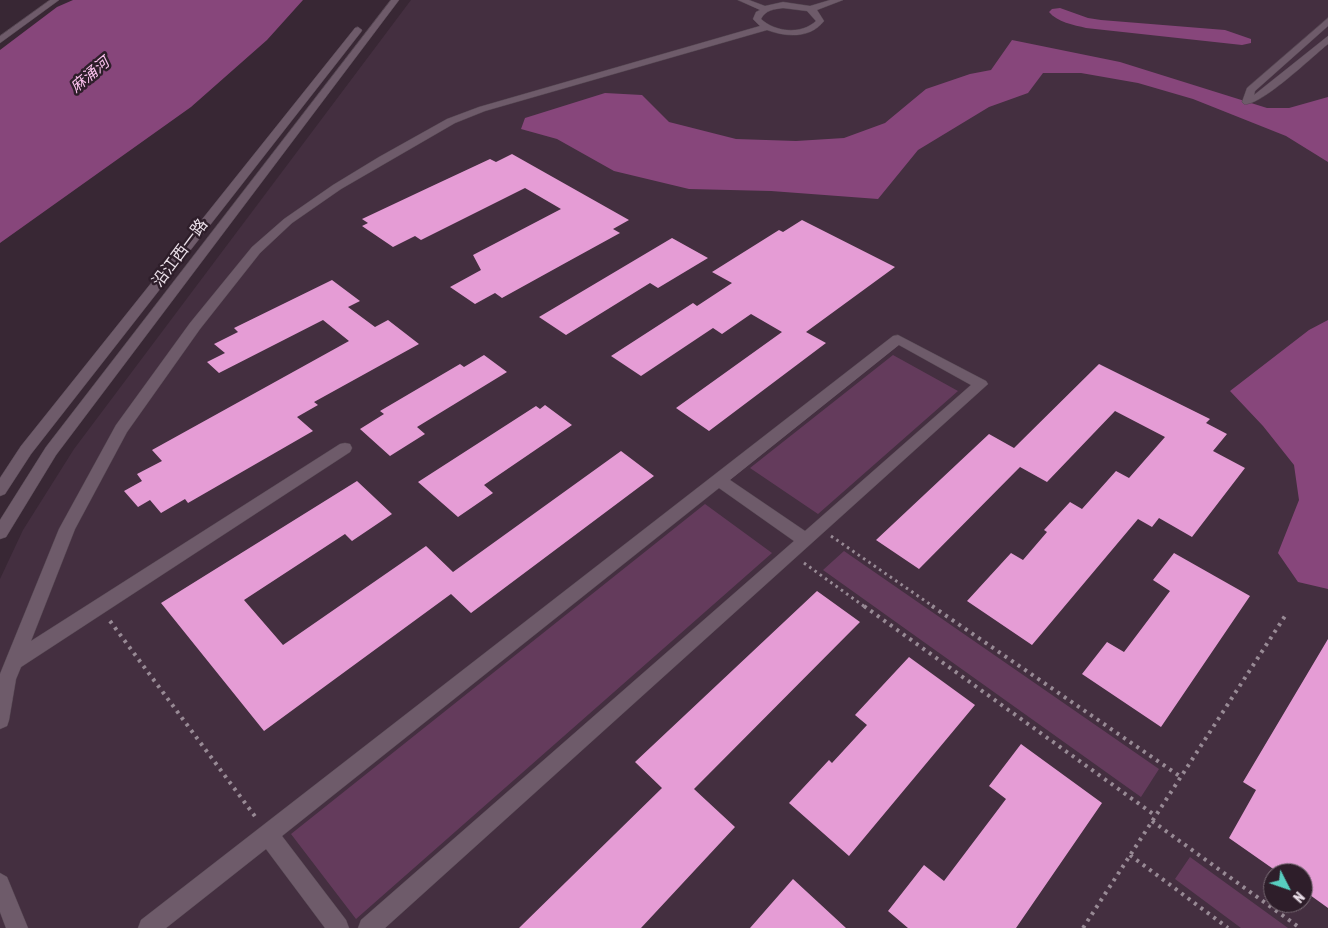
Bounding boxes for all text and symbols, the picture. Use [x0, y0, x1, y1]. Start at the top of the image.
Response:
water label: 麻涌河 [67, 54, 113, 96]
street label: 沿江西一路 [148, 215, 212, 291]
north arrow [1263, 863, 1313, 913]
text: N [1290, 889, 1307, 906]

